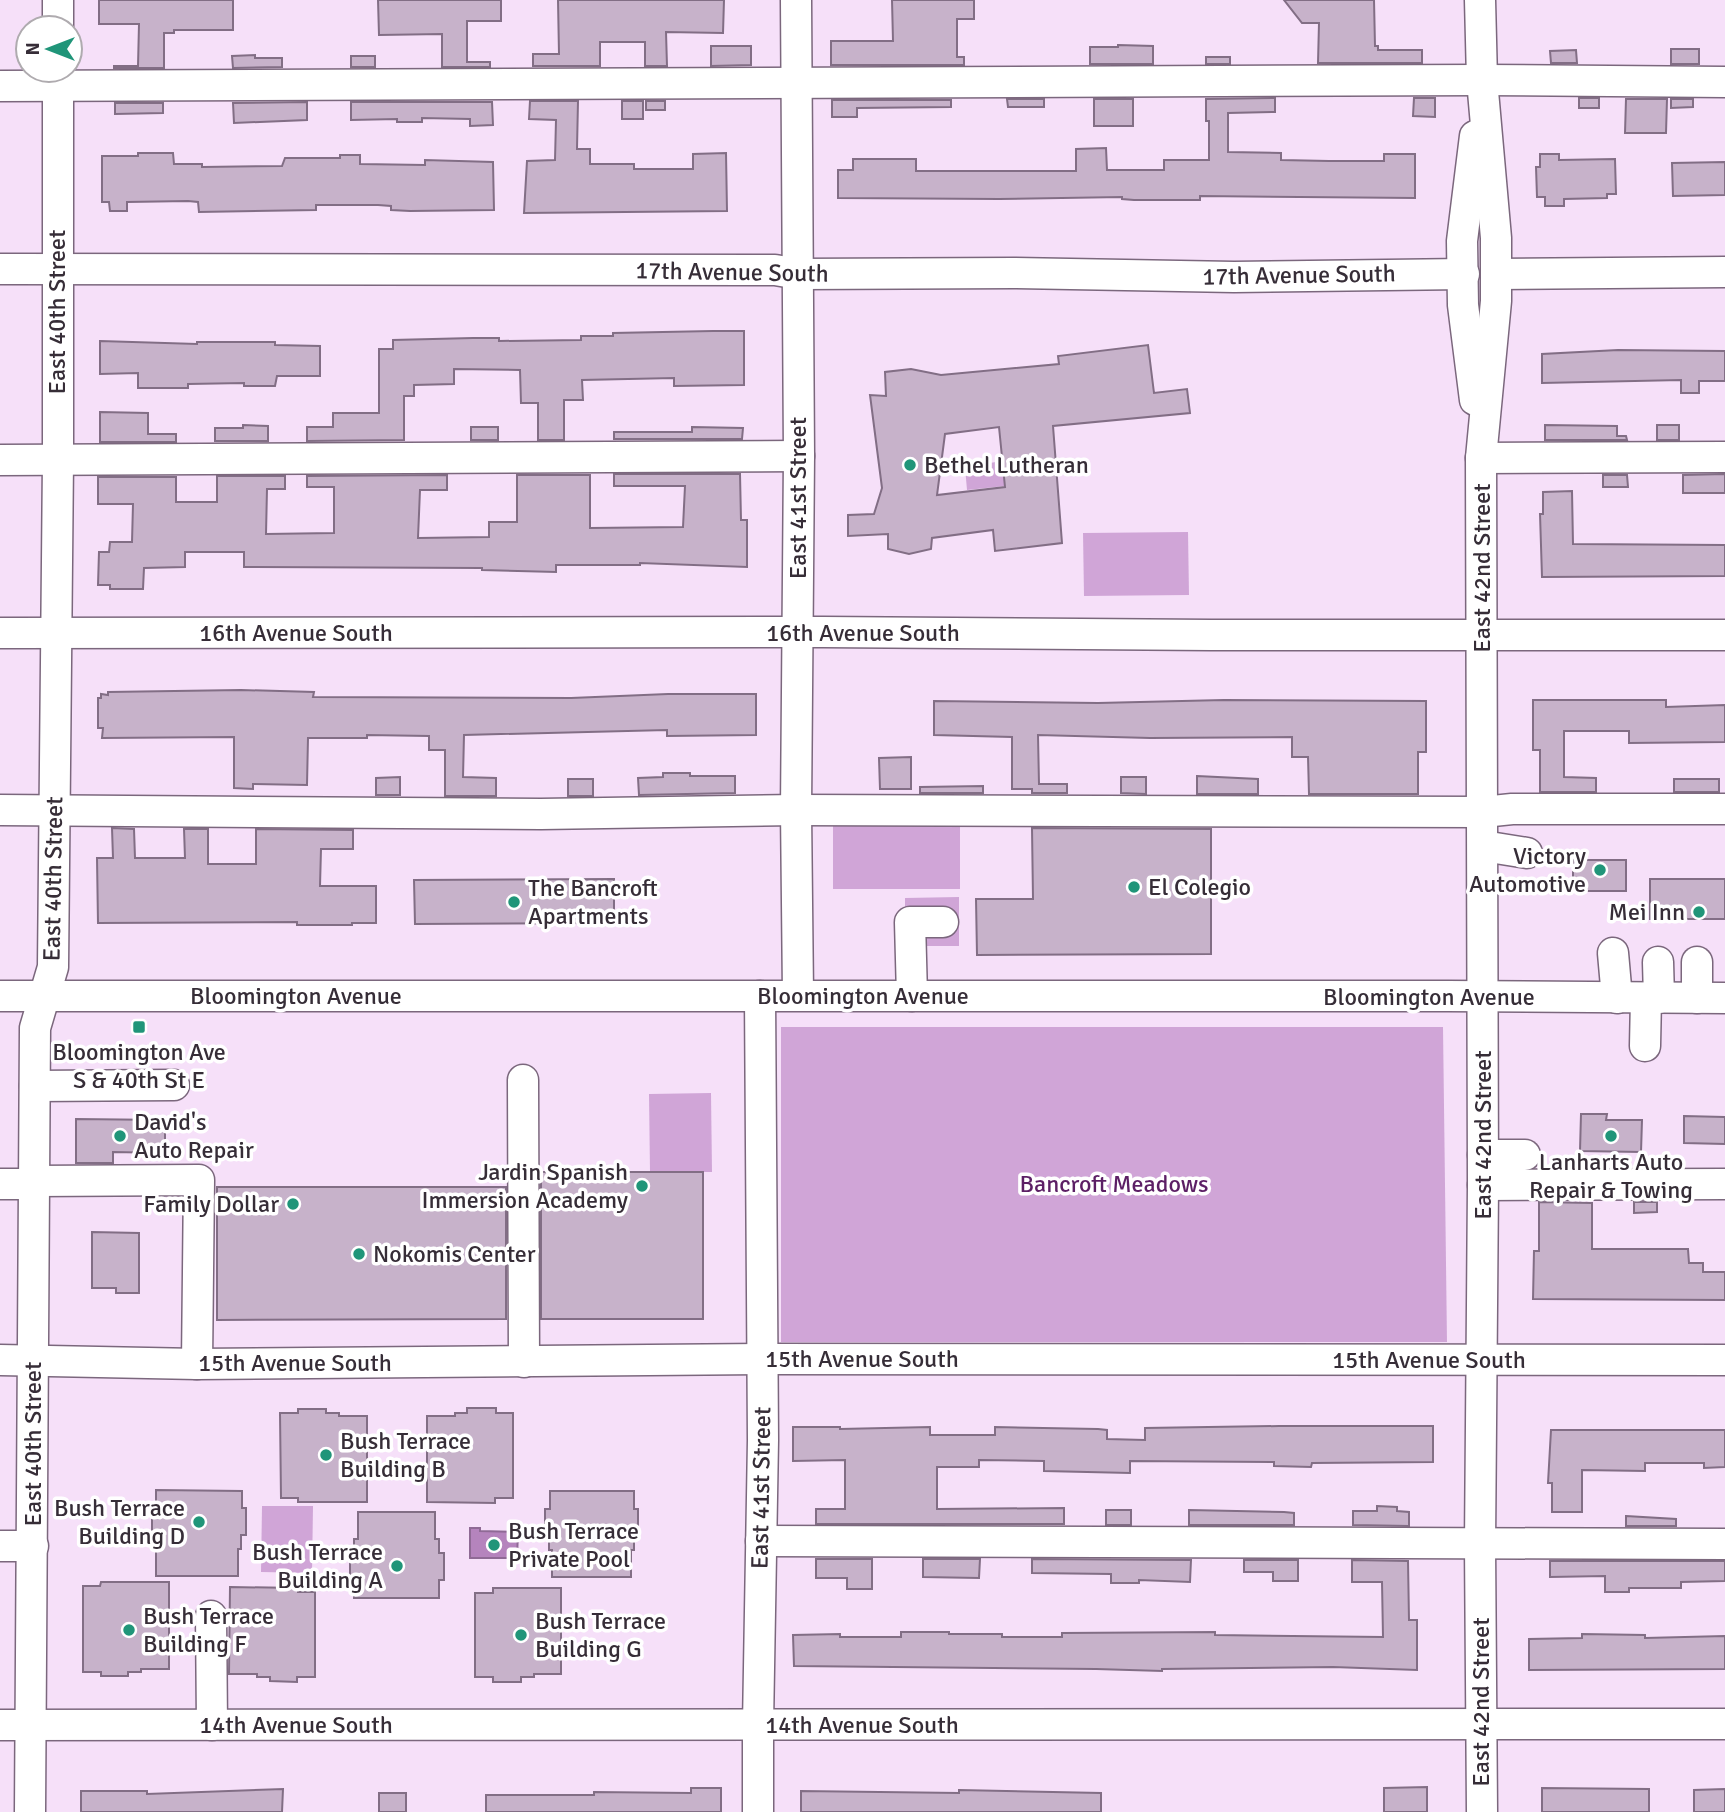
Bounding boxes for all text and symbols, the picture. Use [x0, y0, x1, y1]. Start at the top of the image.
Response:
north arrow [14, 14, 84, 84]
text: N [21, 42, 45, 56]
street label: East 40th Street [42, 230, 72, 394]
street label: 17th Avenue South [635, 255, 829, 289]
street label: 17th Avenue South [1202, 258, 1396, 292]
street label: East 41st Street [783, 417, 813, 579]
place label: Bethel Lutheran [924, 450, 1089, 480]
marker: Bethel Lutheran [902, 457, 918, 473]
street label: East 42nd Street [1467, 483, 1497, 653]
street label: 16th Avenue South [199, 618, 393, 648]
street label: 16th Avenue South [766, 618, 960, 648]
street label: East 40th Street [37, 796, 69, 962]
place label: Victory Automotive [1469, 841, 1586, 899]
marker: Victory Automotive [1592, 862, 1608, 878]
place label: El Colegio [1148, 872, 1251, 902]
place label: The Bancroft Apartments [528, 873, 658, 931]
marker: El Colegio [1126, 879, 1142, 895]
marker: The Bancroft Apartments [506, 894, 522, 910]
place label: Mei Inn [1609, 897, 1685, 927]
marker: Mei Inn [1691, 904, 1707, 920]
street label: Bloomington Avenue [190, 981, 402, 1011]
street label: Bloomington Avenue [757, 981, 969, 1011]
street label: Bloomington Avenue [1323, 982, 1535, 1012]
marker: Bloomington Ave S & 40th St E [131, 1019, 147, 1035]
place label: Bloomington Ave S & 40th St E [52, 1037, 226, 1095]
street label: East 42nd Street [1468, 1050, 1498, 1220]
place label: David's Auto Repair [134, 1107, 254, 1165]
marker: David's Auto Repair [112, 1128, 128, 1144]
marker: Lanharts Auto Repair & Towing [1603, 1128, 1619, 1144]
place label: Lanharts Auto Repair & Towing [1529, 1147, 1693, 1205]
place label: Jardin Spanish Immersion Academy [421, 1157, 628, 1215]
park label: Bancroft Meadows [1019, 1169, 1209, 1199]
marker: Jardin Spanish Immersion Academy [634, 1178, 650, 1194]
place label: Family Dollar [143, 1189, 279, 1219]
marker: Family Dollar [285, 1196, 301, 1212]
place label: Nokomis Center [373, 1239, 536, 1269]
marker: Nokomis Center [351, 1246, 367, 1262]
street label: 15th Avenue South [765, 1344, 959, 1374]
street label: 15th Avenue South [1332, 1345, 1526, 1375]
street label: 15th Avenue South [198, 1348, 392, 1378]
street label: East 40th Street [18, 1362, 48, 1526]
street label: East 41st Street [745, 1407, 777, 1569]
place label: Bush Terrace Building B [340, 1426, 471, 1484]
marker: Bush Terrace Building B [318, 1447, 334, 1463]
place label: Bush Terrace Building D [54, 1493, 185, 1551]
marker: Bush Terrace Building D [191, 1514, 207, 1530]
place label: Bush Terrace Private Pool [508, 1516, 639, 1574]
place label: Bush Terrace Building A [252, 1537, 383, 1595]
marker: Bush Terrace Private Pool [486, 1537, 502, 1553]
marker: Bush Terrace Building A [389, 1558, 405, 1574]
place label: Bush Terrace Building F [143, 1601, 274, 1659]
place label: Bush Terrace Building G [535, 1606, 666, 1664]
street label: East 42nd Street [1466, 1617, 1496, 1787]
marker: Bush Terrace Building F [121, 1622, 137, 1638]
marker: Bush Terrace Building G [513, 1627, 529, 1643]
street label: 14th Avenue South [199, 1710, 393, 1740]
street label: 14th Avenue South [765, 1710, 959, 1740]

